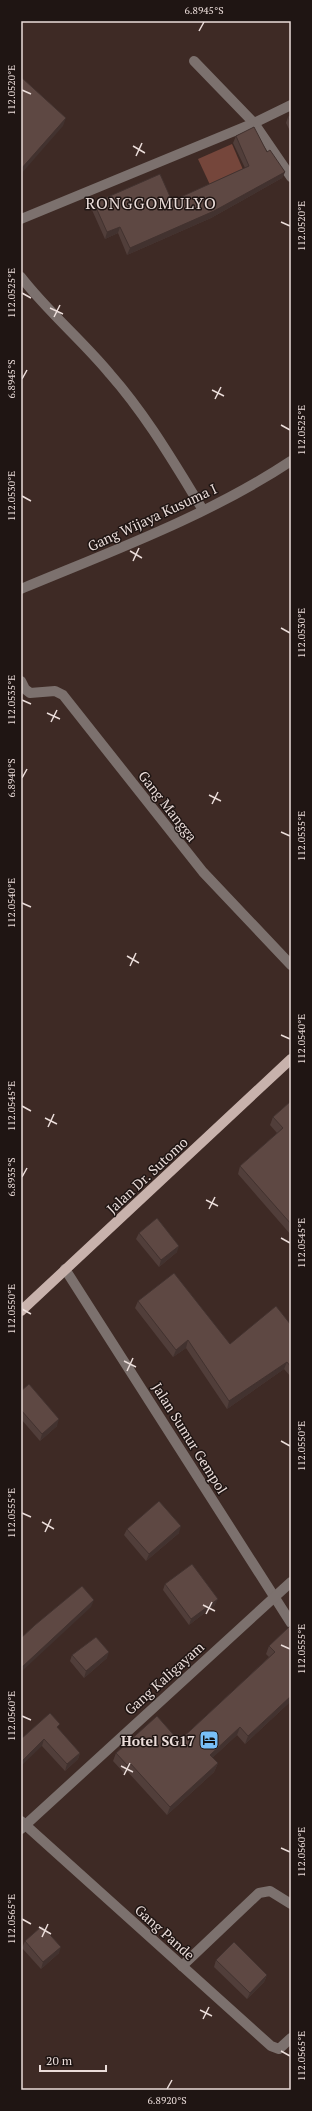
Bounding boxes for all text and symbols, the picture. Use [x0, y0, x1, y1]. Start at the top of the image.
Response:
text: 6.8945°S [184, 4, 224, 17]
text: 112.0520°E [5, 65, 18, 115]
district label: RONGGOMULYO [85, 192, 217, 214]
text: 112.0520°E [295, 201, 308, 251]
text: 112.0525°E [5, 268, 18, 318]
text: 6.8945°S [5, 359, 18, 399]
text: 112.0525°E [295, 405, 308, 455]
text: 112.0530°E [5, 471, 18, 521]
street label: Gang Wijaya Kusuma I [84, 479, 220, 555]
text: 112.0530°E [295, 608, 308, 658]
text: 112.0535°E [5, 675, 18, 725]
text: 6.8940°S [5, 758, 18, 798]
street label: Gang Mangga [134, 767, 202, 845]
text: 112.0535°E [295, 811, 308, 861]
text: 112.0540°E [5, 878, 18, 928]
text: 112.0540°E [295, 1014, 308, 1064]
text: 112.0545°E [5, 1081, 18, 1131]
street label: Jalan Dr. Sutomo [102, 1132, 192, 1218]
text: 6.8935°S [5, 1157, 18, 1197]
text: 112.0545°E [295, 1218, 308, 1268]
text: 112.0550°E [5, 1284, 18, 1334]
street label: Jalan Sumur Gempol [148, 1379, 232, 1497]
text: 112.0550°E [295, 1421, 308, 1471]
text: 112.0555°E [5, 1488, 18, 1538]
text: 112.0555°E [295, 1624, 308, 1674]
street label: Gang Kaligayam [120, 1637, 208, 1719]
text: 112.0560°E [5, 1691, 18, 1741]
hotel icon: Hotel SG17 [198, 1729, 220, 1751]
place label: Hotel SG17 [121, 1731, 195, 1750]
text: 112.0560°E [295, 1827, 308, 1877]
text: 112.0565°E [5, 1894, 18, 1944]
street label: Gang Pande [131, 1900, 199, 1964]
text: 112.0565°E [295, 2031, 308, 2081]
scale bar [40, 2047, 106, 2073]
text: 20 m [46, 2053, 73, 2068]
text: 6.8920°S [147, 2094, 187, 2107]

